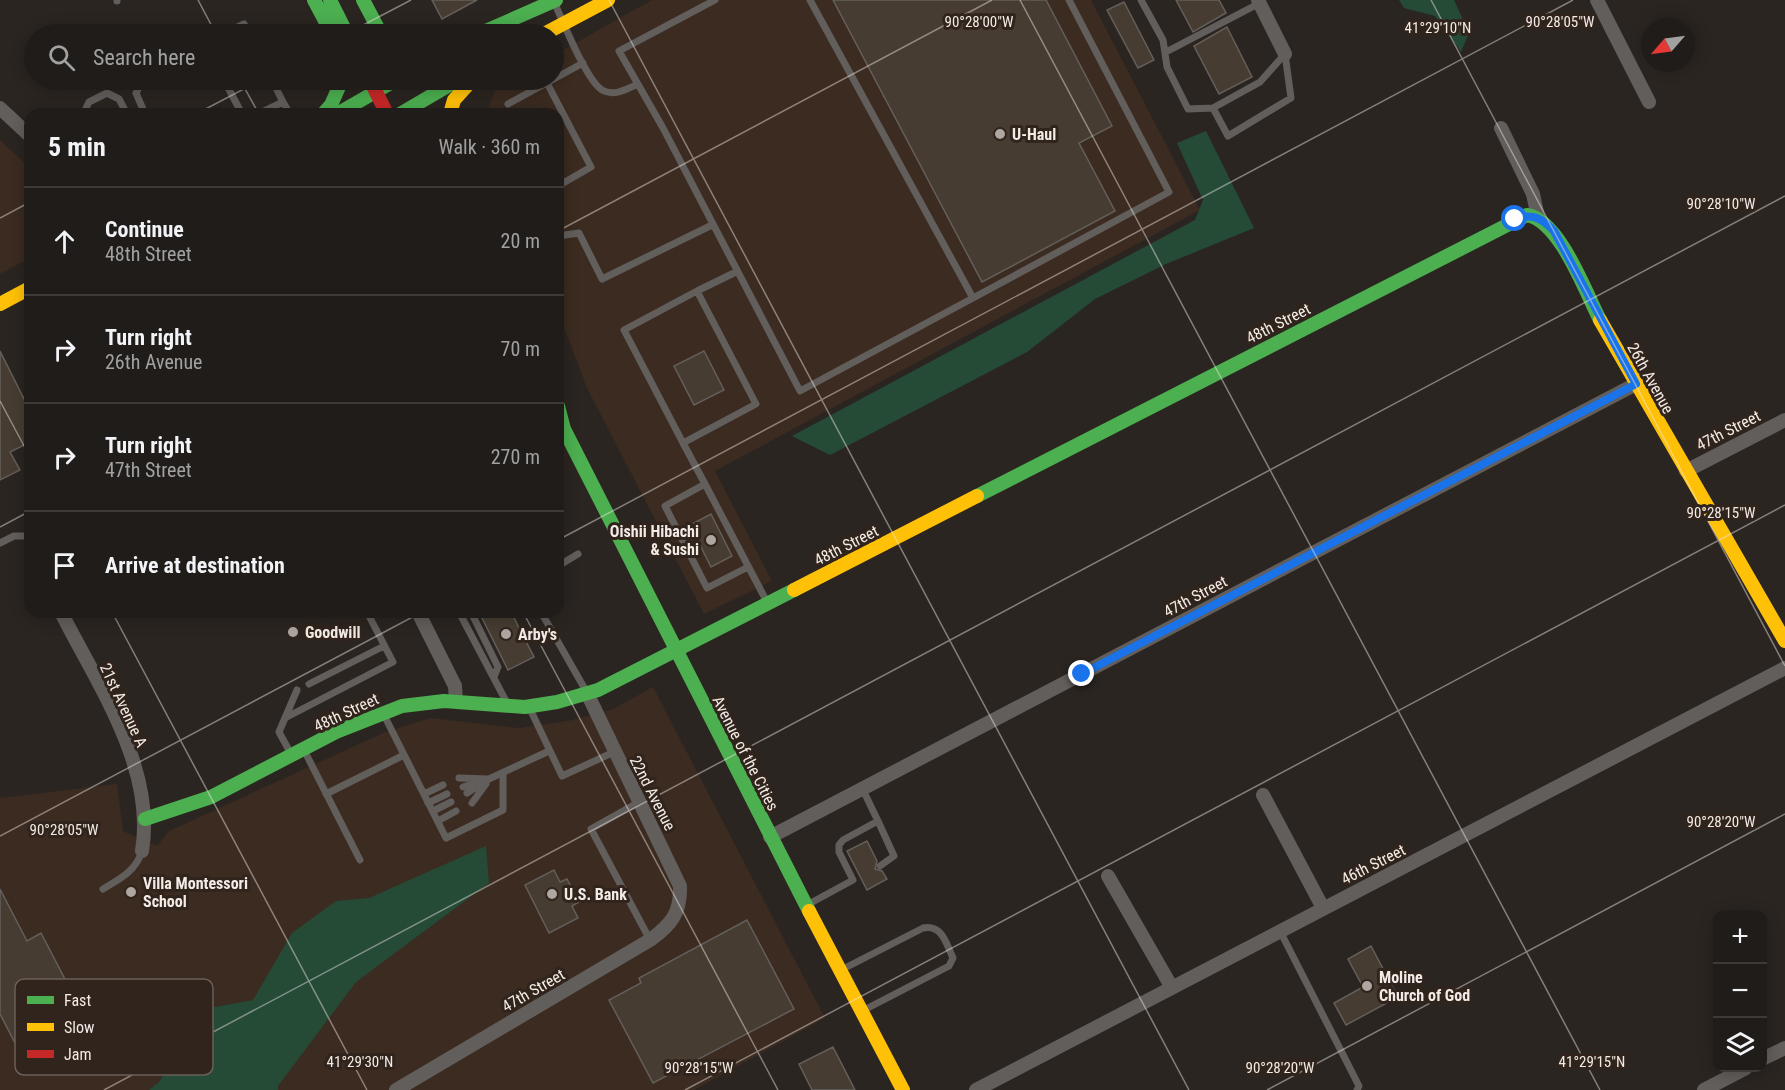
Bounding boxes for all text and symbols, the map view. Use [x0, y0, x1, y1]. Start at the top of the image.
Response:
text: 90°28'00"W [945, 13, 1014, 31]
text: 90°28'05"W [1526, 13, 1595, 31]
north arrow [1641, 18, 1695, 72]
text: 41°29'10"N [1405, 19, 1471, 37]
search box [24, 24, 564, 90]
icon: search [45, 41, 78, 74]
text: Search here [93, 45, 195, 70]
place label: U-Haul [1012, 125, 1056, 144]
marker: U-Haul [993, 127, 1007, 141]
text: 5 min [48, 132, 106, 162]
text: Walk · 360 m [439, 135, 540, 159]
text: 90°28'10"W [1687, 195, 1756, 213]
route start [1501, 205, 1527, 231]
text: Continue [105, 217, 184, 242]
icon: ahead [48, 225, 81, 258]
text: 20 m [501, 229, 540, 253]
text: 48th Street [105, 242, 192, 266]
street label: 48th Street [1243, 299, 1314, 348]
text: Turn right [105, 325, 192, 350]
icon: right [48, 333, 81, 366]
text: 70 m [501, 337, 540, 361]
street label: 26th Avenue [1623, 340, 1678, 417]
text: 26th Avenue [105, 350, 203, 374]
street label: 47th Street [1693, 406, 1764, 455]
text: Turn right [105, 433, 192, 458]
icon: right [48, 441, 81, 474]
text: 270 m [491, 445, 540, 469]
text: 47th Street [105, 458, 192, 482]
text: 90°28'15"W [1687, 504, 1756, 522]
street label: 48th Street [811, 521, 882, 570]
place label: Oishii Hibachi & Sushi [610, 522, 699, 559]
marker: Oishii Hibachi & Sushi [704, 533, 718, 547]
icon: arrive [48, 549, 81, 582]
text: Arrive at destination [105, 553, 285, 578]
street label: 47th Street [1160, 572, 1231, 621]
place label: Goodwill [305, 623, 360, 642]
marker: Goodwill [286, 625, 300, 639]
place label: Arby's [518, 625, 557, 644]
marker: Arby's [499, 627, 513, 641]
street label: 21st Avenue A [96, 660, 151, 750]
route end [1068, 660, 1094, 686]
street label: 48th Street [311, 689, 382, 736]
street label: Avenue of the Cities [708, 693, 783, 814]
street label: 22nd Avenue [626, 753, 679, 834]
text: 90°28'20"W [1687, 813, 1756, 831]
text: 90°28'05"W [30, 821, 99, 839]
street label: 46th Street [1338, 840, 1409, 889]
place label: Villa Montessori School [143, 874, 248, 911]
marker: Villa Montessori School [124, 885, 138, 899]
place label: U.S. Bank [564, 885, 627, 904]
marker: U.S. Bank [545, 887, 559, 901]
map controls [1713, 910, 1767, 1072]
button: + [1713, 910, 1767, 964]
button: − [1713, 964, 1767, 1018]
street label: 47th Street [498, 965, 568, 1016]
place label: Moline Church of God [1379, 968, 1470, 1005]
legend [15, 979, 213, 1075]
marker: Moline Church of God [1360, 979, 1374, 993]
text: Fast [64, 991, 91, 1010]
text: Slow [64, 1018, 94, 1037]
button: layers [1713, 1018, 1767, 1072]
text: Jam [64, 1045, 91, 1064]
text: 41°29'30"N [327, 1053, 393, 1071]
text: 41°29'15"N [1559, 1053, 1625, 1071]
text: 90°28'15"W [665, 1059, 734, 1077]
text: 90°28'20"W [1246, 1059, 1315, 1077]

